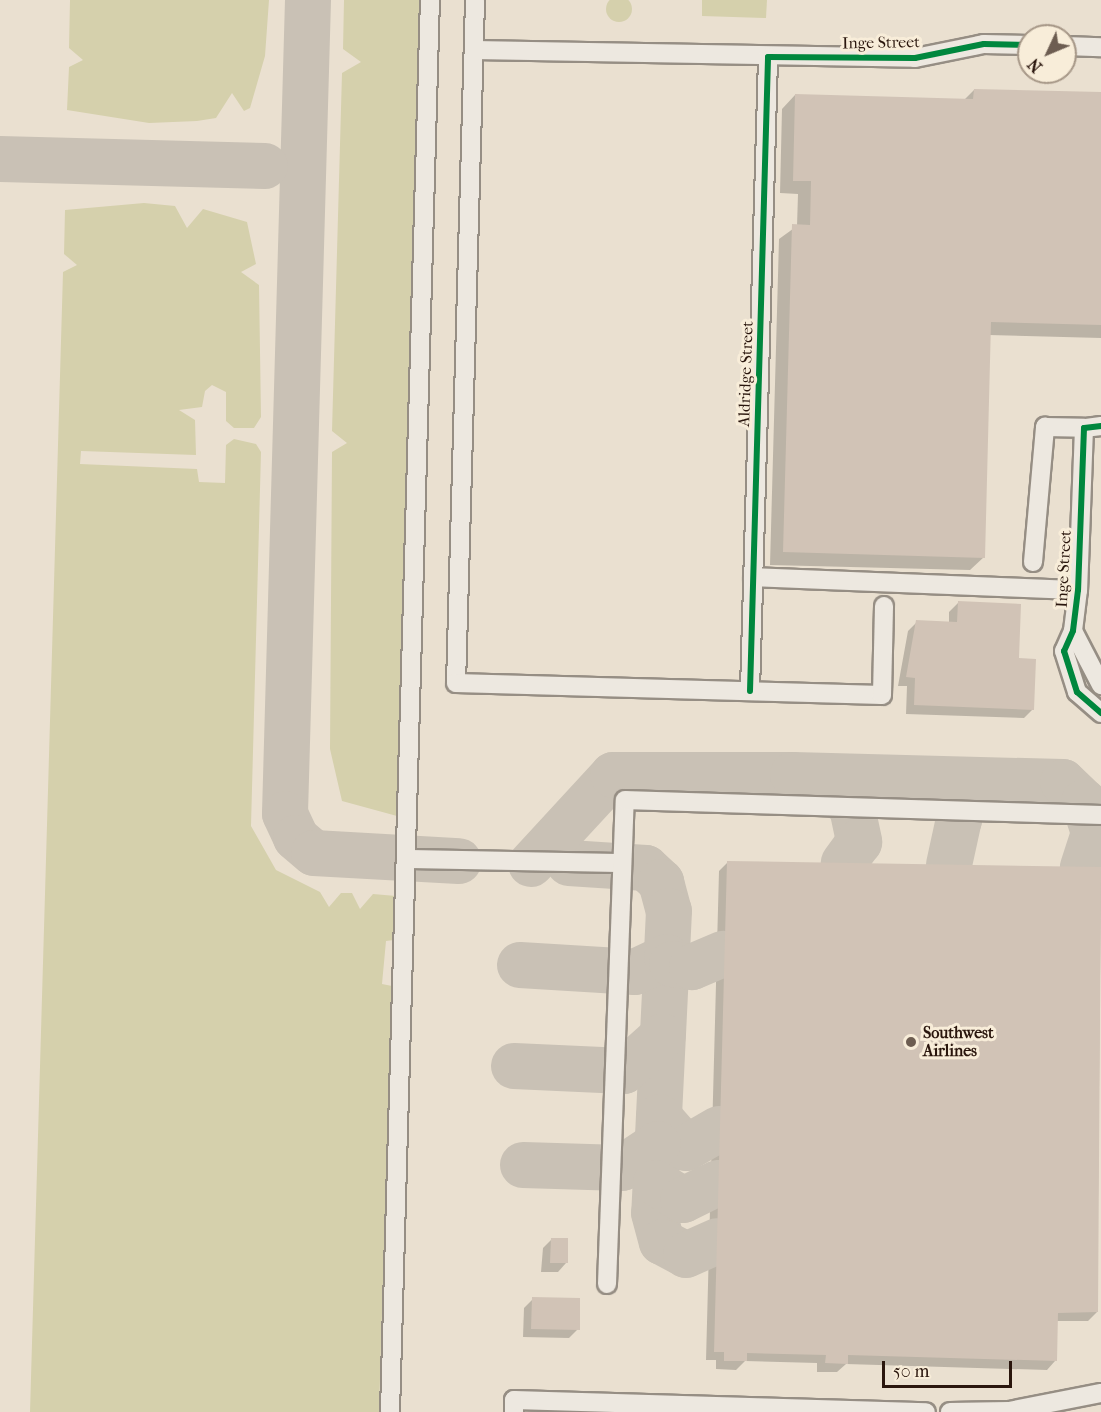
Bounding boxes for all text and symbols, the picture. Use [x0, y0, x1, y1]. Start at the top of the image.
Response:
north arrow [1017, 24, 1077, 84]
street label: Inge Street [842, 33, 920, 53]
text: N [1024, 55, 1046, 76]
street label: Aldridge Street [735, 321, 757, 427]
street label: Inge Street [1052, 530, 1076, 608]
place label: Southwest Airlines [923, 1023, 994, 1061]
marker: Southwest Airlines [904, 1035, 918, 1049]
scale bar [885, 1349, 1016, 1387]
text: 50 m [893, 1361, 929, 1382]

